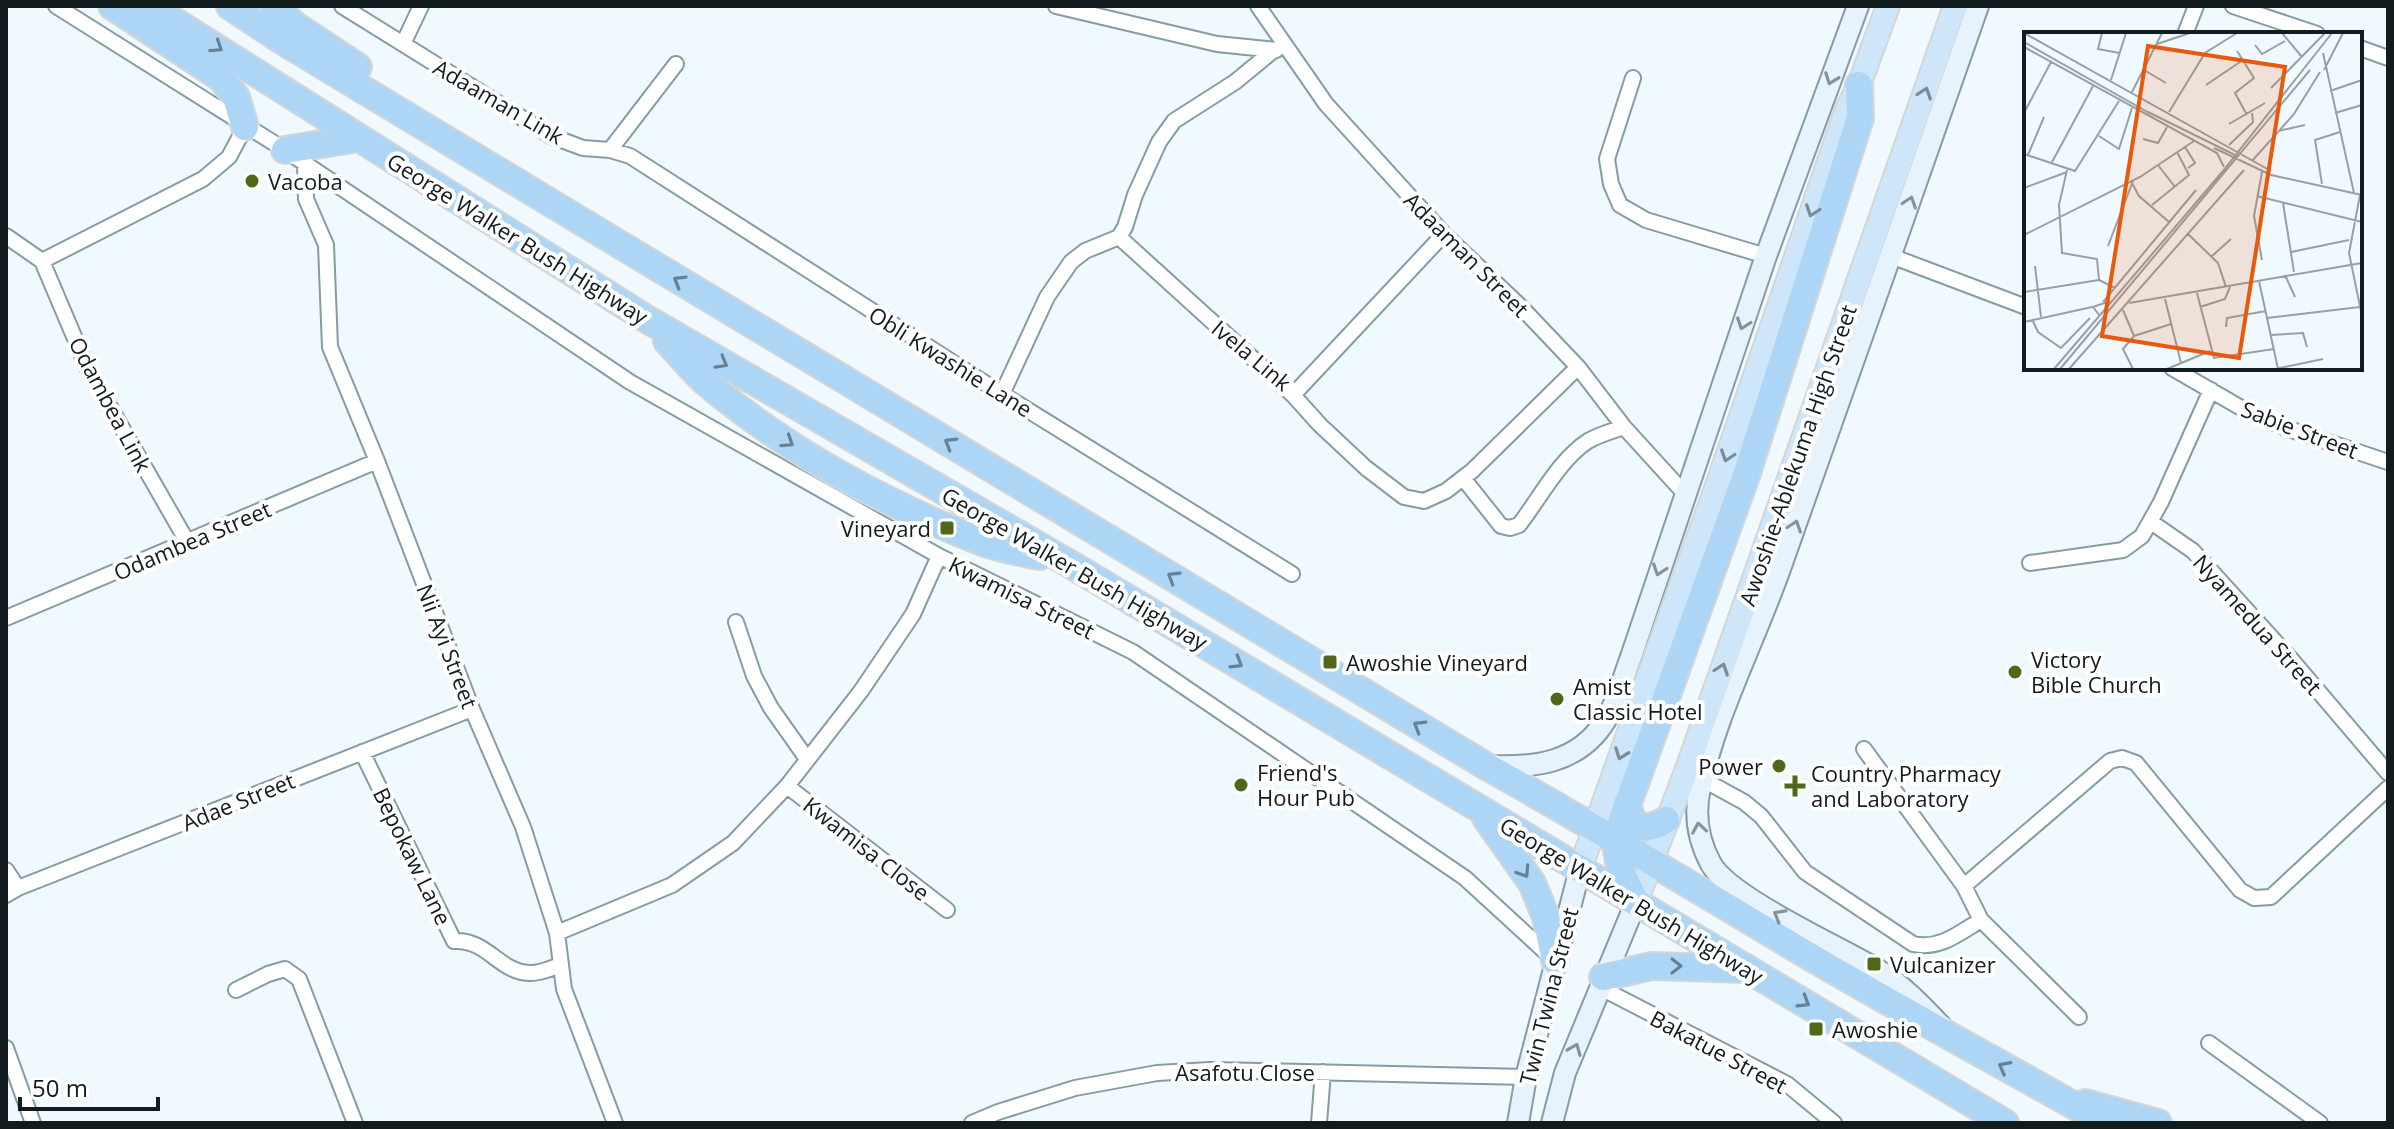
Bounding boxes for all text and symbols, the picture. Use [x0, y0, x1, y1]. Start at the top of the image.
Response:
inset map [2024, 32, 2362, 370]
one-way arrow [208, 37, 223, 52]
street label: Adaaman Link [428, 52, 570, 151]
one-way arrow [1825, 71, 1841, 85]
one-way arrow [1915, 87, 1931, 101]
street label: George Walker Bush Highway [382, 145, 655, 331]
place label: Vacoba [268, 166, 343, 196]
marker: Vacoba [243, 172, 261, 190]
street label: Adaaman Street [1398, 185, 1536, 323]
one-way arrow [1900, 196, 1917, 210]
one-way arrow [1806, 203, 1822, 217]
one-way arrow [673, 275, 688, 290]
street label: Obli Kwashie Lane [864, 299, 1038, 423]
street label: Awoshie-Ablekuma High Street [1731, 301, 1863, 609]
street label: Ivela Link [1206, 313, 1298, 397]
one-way arrow [1737, 316, 1753, 330]
street label: Odambea Link [63, 331, 159, 477]
one-way arrow [713, 353, 728, 369]
street label: Sabie Street [2237, 393, 2363, 465]
one-way arrow [779, 432, 794, 447]
one-way arrow [944, 438, 959, 453]
one-way arrow [1721, 449, 1737, 463]
street label: George Walker Bush Highway [937, 479, 1214, 657]
street label: Odambea Street [109, 493, 275, 587]
place label: Vineyard [841, 513, 931, 543]
marker: Vineyard [938, 519, 956, 537]
one-way arrow [1786, 520, 1802, 534]
street label: Nyamedua Street [2187, 547, 2329, 701]
street label: Kwamisa Street [944, 549, 1100, 645]
one-way arrow [1652, 562, 1669, 576]
one-way arrow [1167, 572, 1182, 587]
street label: Nii Ayi Street [411, 579, 486, 713]
place label: Victory Bible Church [2031, 644, 2162, 699]
place label: Awoshie Vineyard [1346, 647, 1528, 677]
marker: Awoshie Vineyard [1321, 653, 1339, 671]
one-way arrow [1228, 654, 1243, 669]
one-way arrow [1712, 662, 1729, 676]
marker: Victory Bible Church [2006, 663, 2024, 681]
place label: Amist Classic Hotel [1573, 671, 1703, 726]
marker: Amist Classic Hotel [1548, 690, 1566, 708]
one-way arrow [1413, 720, 1428, 735]
one-way arrow [1614, 746, 1631, 760]
place label: Power [1698, 751, 1763, 781]
place label: Friend's Hour Pub [1257, 757, 1355, 812]
marker: Power [1770, 757, 1788, 775]
place label: Country Pharmacy and Laboratory [1811, 758, 2002, 813]
street label: Adae Street [177, 765, 299, 837]
marker: Friend's Hour Pub [1232, 776, 1250, 794]
marker: Country Pharmacy and Laboratory [1786, 777, 1804, 795]
street label: Bepokaw Lane [367, 782, 459, 930]
street label: Kwamisa Close [798, 789, 936, 907]
street label: George Walker Bush Highway [1495, 809, 1770, 991]
one-way arrow [1692, 821, 1709, 835]
one-way arrow [1515, 863, 1530, 878]
street label: Twin Twina Street [1511, 904, 1585, 1088]
one-way arrow [1773, 909, 1788, 925]
place label: Vulcanizer [1890, 949, 1996, 979]
marker: Vulcanizer [1865, 955, 1883, 973]
one-way arrow [1670, 957, 1683, 975]
one-way arrow [1796, 993, 1810, 1008]
street label: Bakatue Street [1645, 1002, 1793, 1100]
place label: Awoshie [1832, 1014, 1918, 1044]
marker: Awoshie [1807, 1020, 1825, 1038]
one-way arrow [1565, 1043, 1581, 1057]
street label: Asafotu Close [1175, 1057, 1315, 1087]
scale bar [20, 1061, 158, 1111]
one-way arrow [1998, 1061, 2013, 1076]
text: 50 m [32, 1071, 88, 1104]

